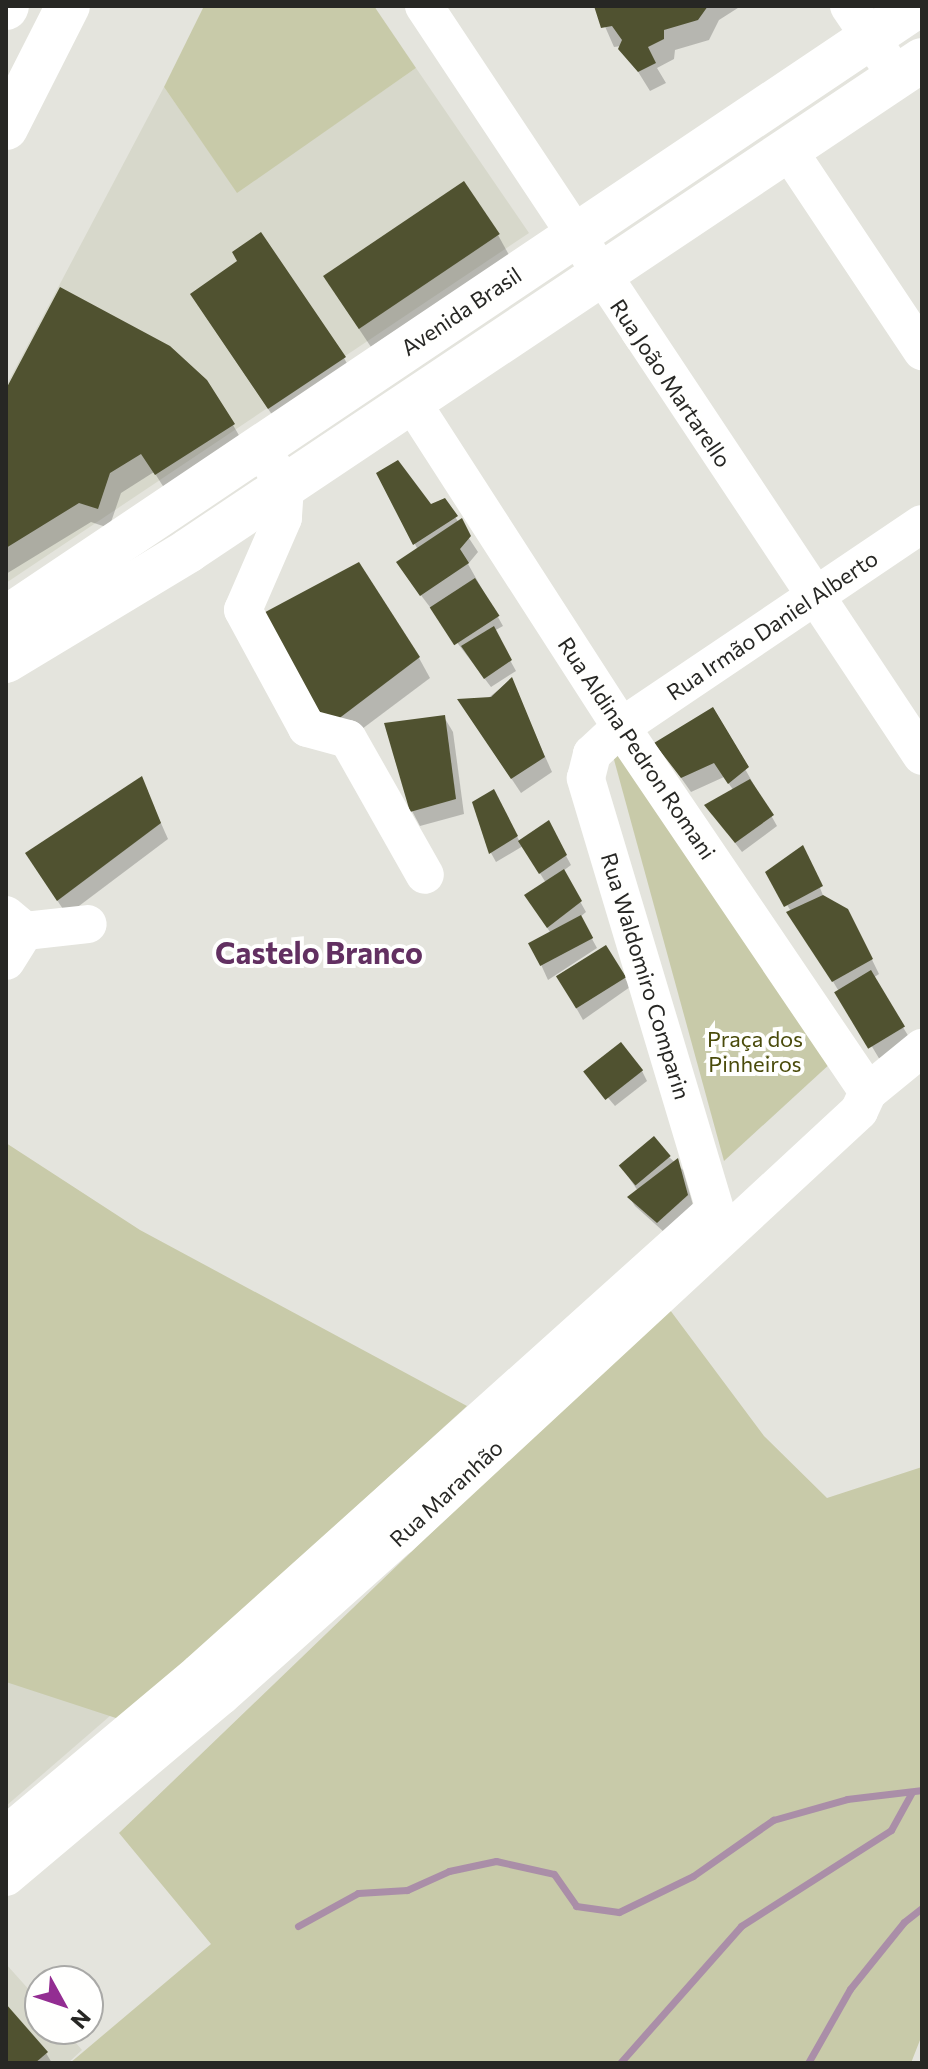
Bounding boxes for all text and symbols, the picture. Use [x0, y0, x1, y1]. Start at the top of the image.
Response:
street label: Avenida Brasil [396, 261, 526, 361]
street label: Rua João Martarello [605, 294, 737, 472]
street label: Rua Irmão Daniel Alberto [661, 544, 883, 706]
street label: Rua Aldina Pedron Romani [553, 632, 721, 864]
street label: Rua Waldomiro Comparin [596, 850, 696, 1102]
district label: Castelo Branco [215, 934, 423, 970]
park label: Praça dos Pinheiros [707, 1025, 803, 1076]
street label: Rua Maranhão [384, 1434, 508, 1552]
north arrow [24, 1965, 104, 2045]
text: N [66, 2004, 97, 2034]

